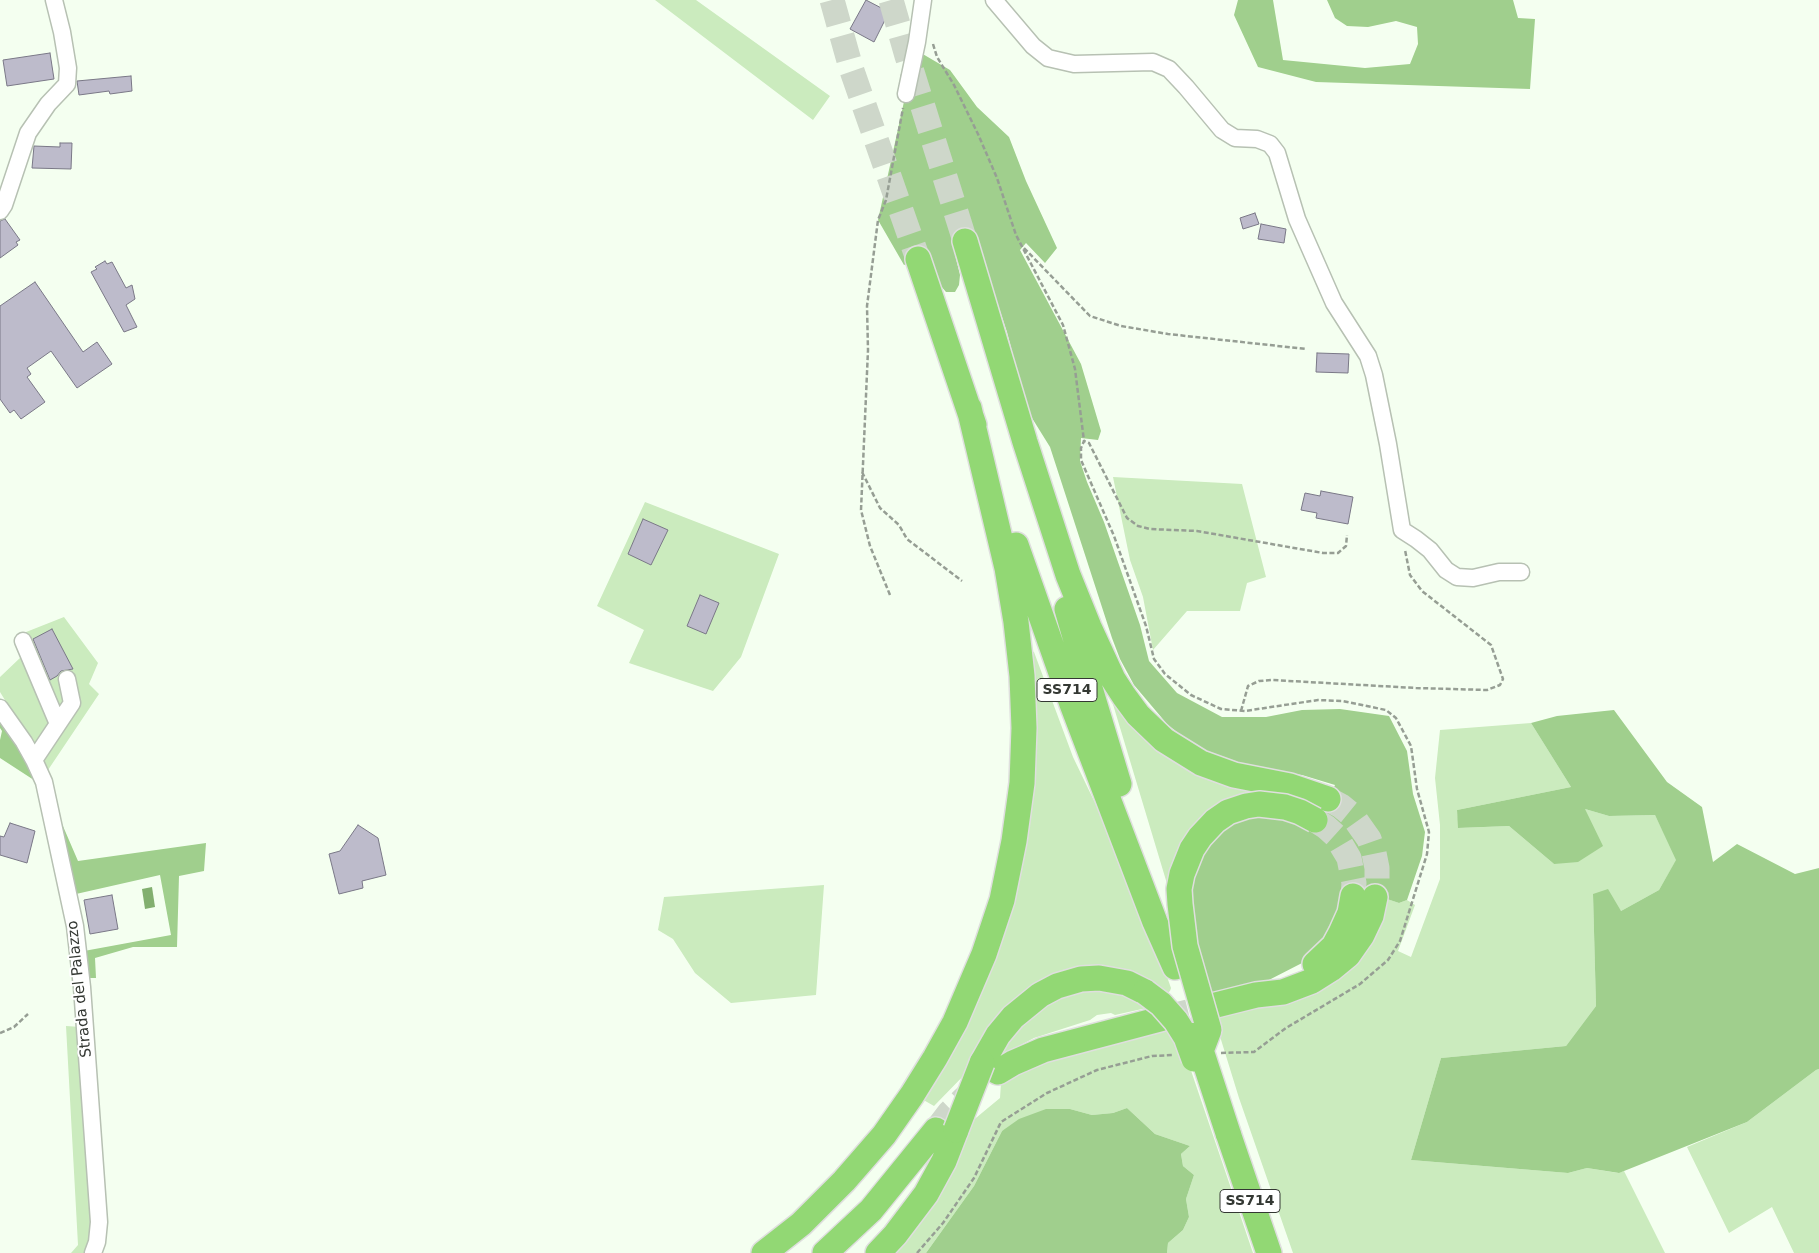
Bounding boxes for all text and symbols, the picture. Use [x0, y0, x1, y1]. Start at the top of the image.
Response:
road number: SS714 [1037, 678, 1097, 702]
street label: Strada del Palazzo [64, 920, 96, 1058]
road number: SS714 [1220, 1190, 1280, 1212]

